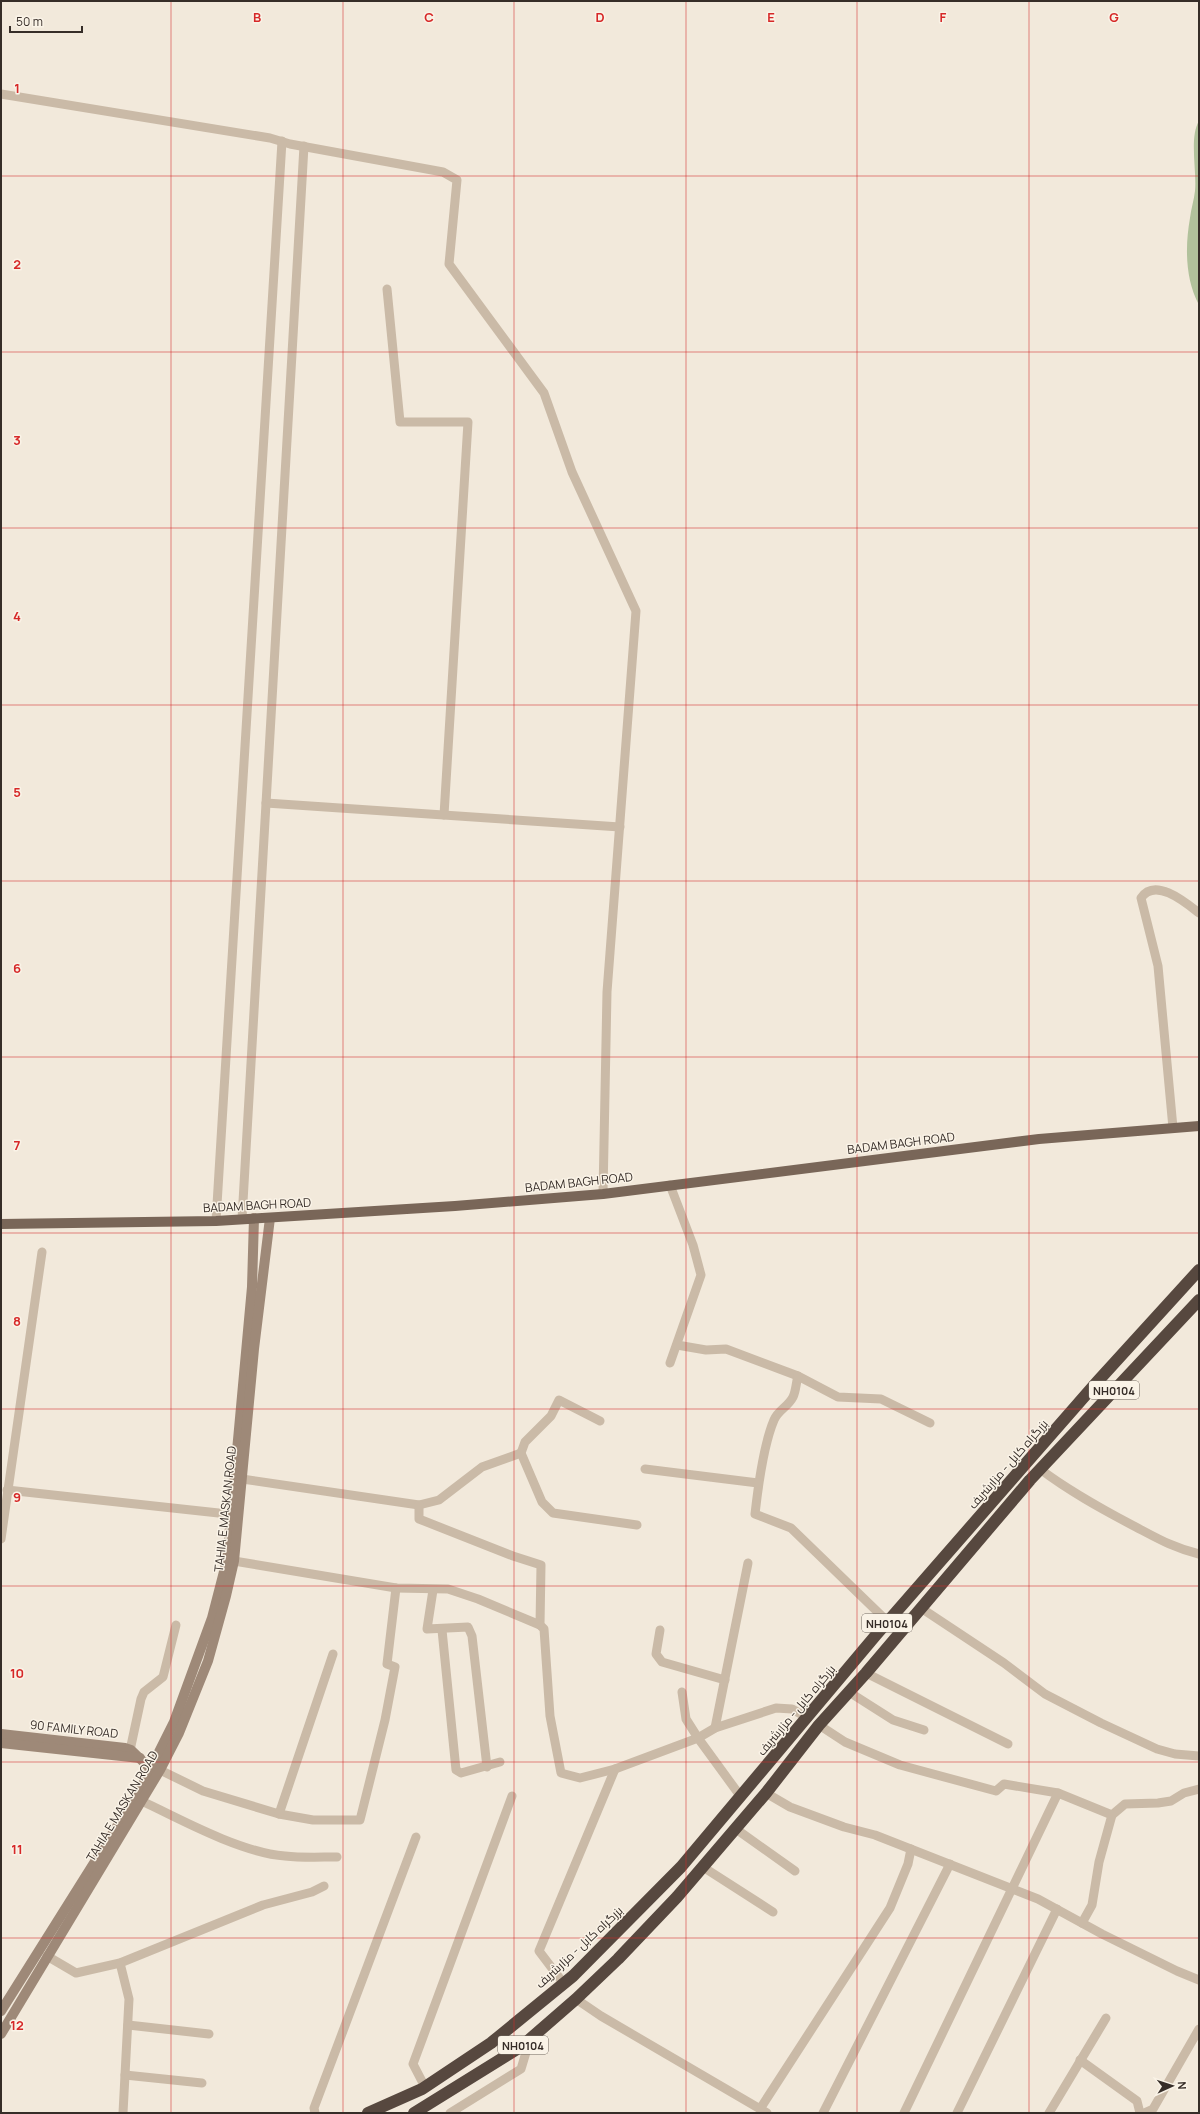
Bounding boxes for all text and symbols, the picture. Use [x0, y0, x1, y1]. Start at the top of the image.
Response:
scale bar [10, 8, 82, 34]
text: B [253, 8, 261, 26]
text: C [424, 8, 434, 26]
text: D [595, 8, 605, 26]
text: E [767, 8, 775, 26]
text: F [940, 8, 947, 26]
text: G [1109, 8, 1119, 26]
text: 50 m [16, 13, 43, 30]
text: 1 [14, 79, 20, 97]
text: 2 [13, 255, 21, 273]
text: 3 [13, 431, 21, 449]
text: 4 [13, 607, 21, 625]
text: 5 [13, 783, 21, 801]
text: 6 [13, 959, 21, 977]
street label: BADAM BAGH ROAD [846, 1128, 956, 1158]
text: 7 [14, 1136, 21, 1154]
street label: BADAM BAGH ROAD [524, 1168, 634, 1196]
street label: BADAM BAGH ROAD [202, 1194, 312, 1216]
text: 8 [13, 1312, 21, 1330]
road number: NH0104 [1089, 1381, 1139, 1399]
street label: بزرگراه کابل - مزارشریف [964, 1416, 1052, 1512]
street label: TAHIA E MASKAN ROAD [210, 1445, 240, 1573]
text: 9 [13, 1488, 21, 1506]
road number: NH0104 [862, 1614, 912, 1632]
street label: بزرگراه کابل - مزارشریف [753, 1661, 839, 1759]
text: 10 [10, 1664, 24, 1682]
street label: 90 FAMILY ROAD [29, 1716, 119, 1742]
street label: TAHIA E MASKAN ROAD [82, 1747, 162, 1865]
text: 11 [11, 1840, 23, 1858]
street label: بزرگراه کابل - مزارشریف [532, 1902, 626, 1992]
text: 12 [10, 2016, 24, 2034]
road number: NH0104 [498, 2036, 548, 2054]
north arrow [1152, 2066, 1192, 2106]
text: N [1175, 2081, 1190, 2090]

